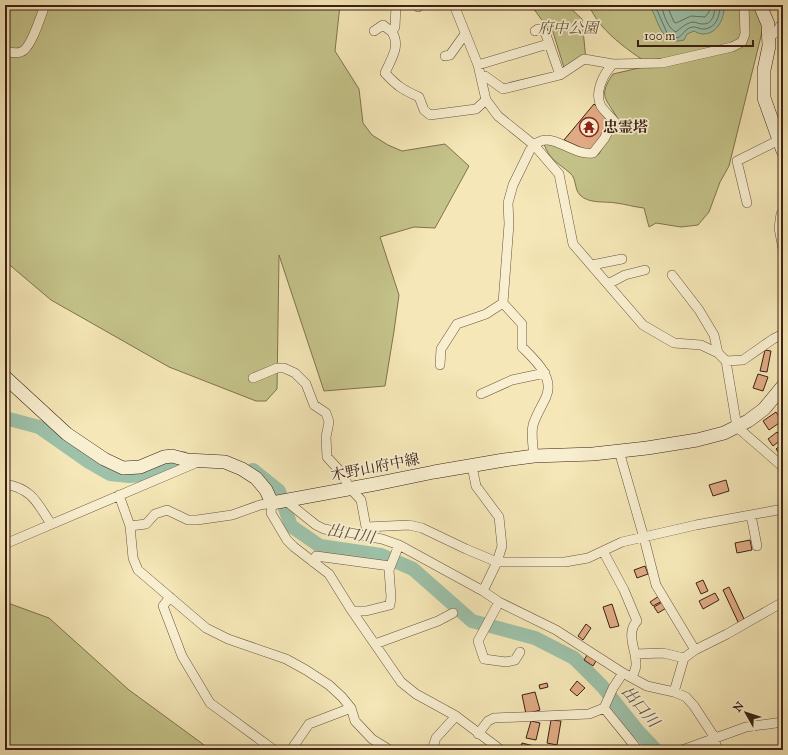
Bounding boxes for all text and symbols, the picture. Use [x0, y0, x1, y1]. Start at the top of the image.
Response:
park label: 府中公園 [538, 19, 601, 37]
scale bar [638, 22, 753, 48]
text: 100 m [644, 29, 675, 43]
temple icon: 忠霊塔 [578, 116, 600, 138]
place label: 忠霊塔 [603, 118, 648, 136]
street label: 木野山府中線 [329, 450, 421, 484]
water label: 出口川 [326, 520, 378, 547]
water label: 出口川 [618, 682, 665, 732]
north arrow [726, 693, 766, 733]
text: N [731, 699, 747, 715]

